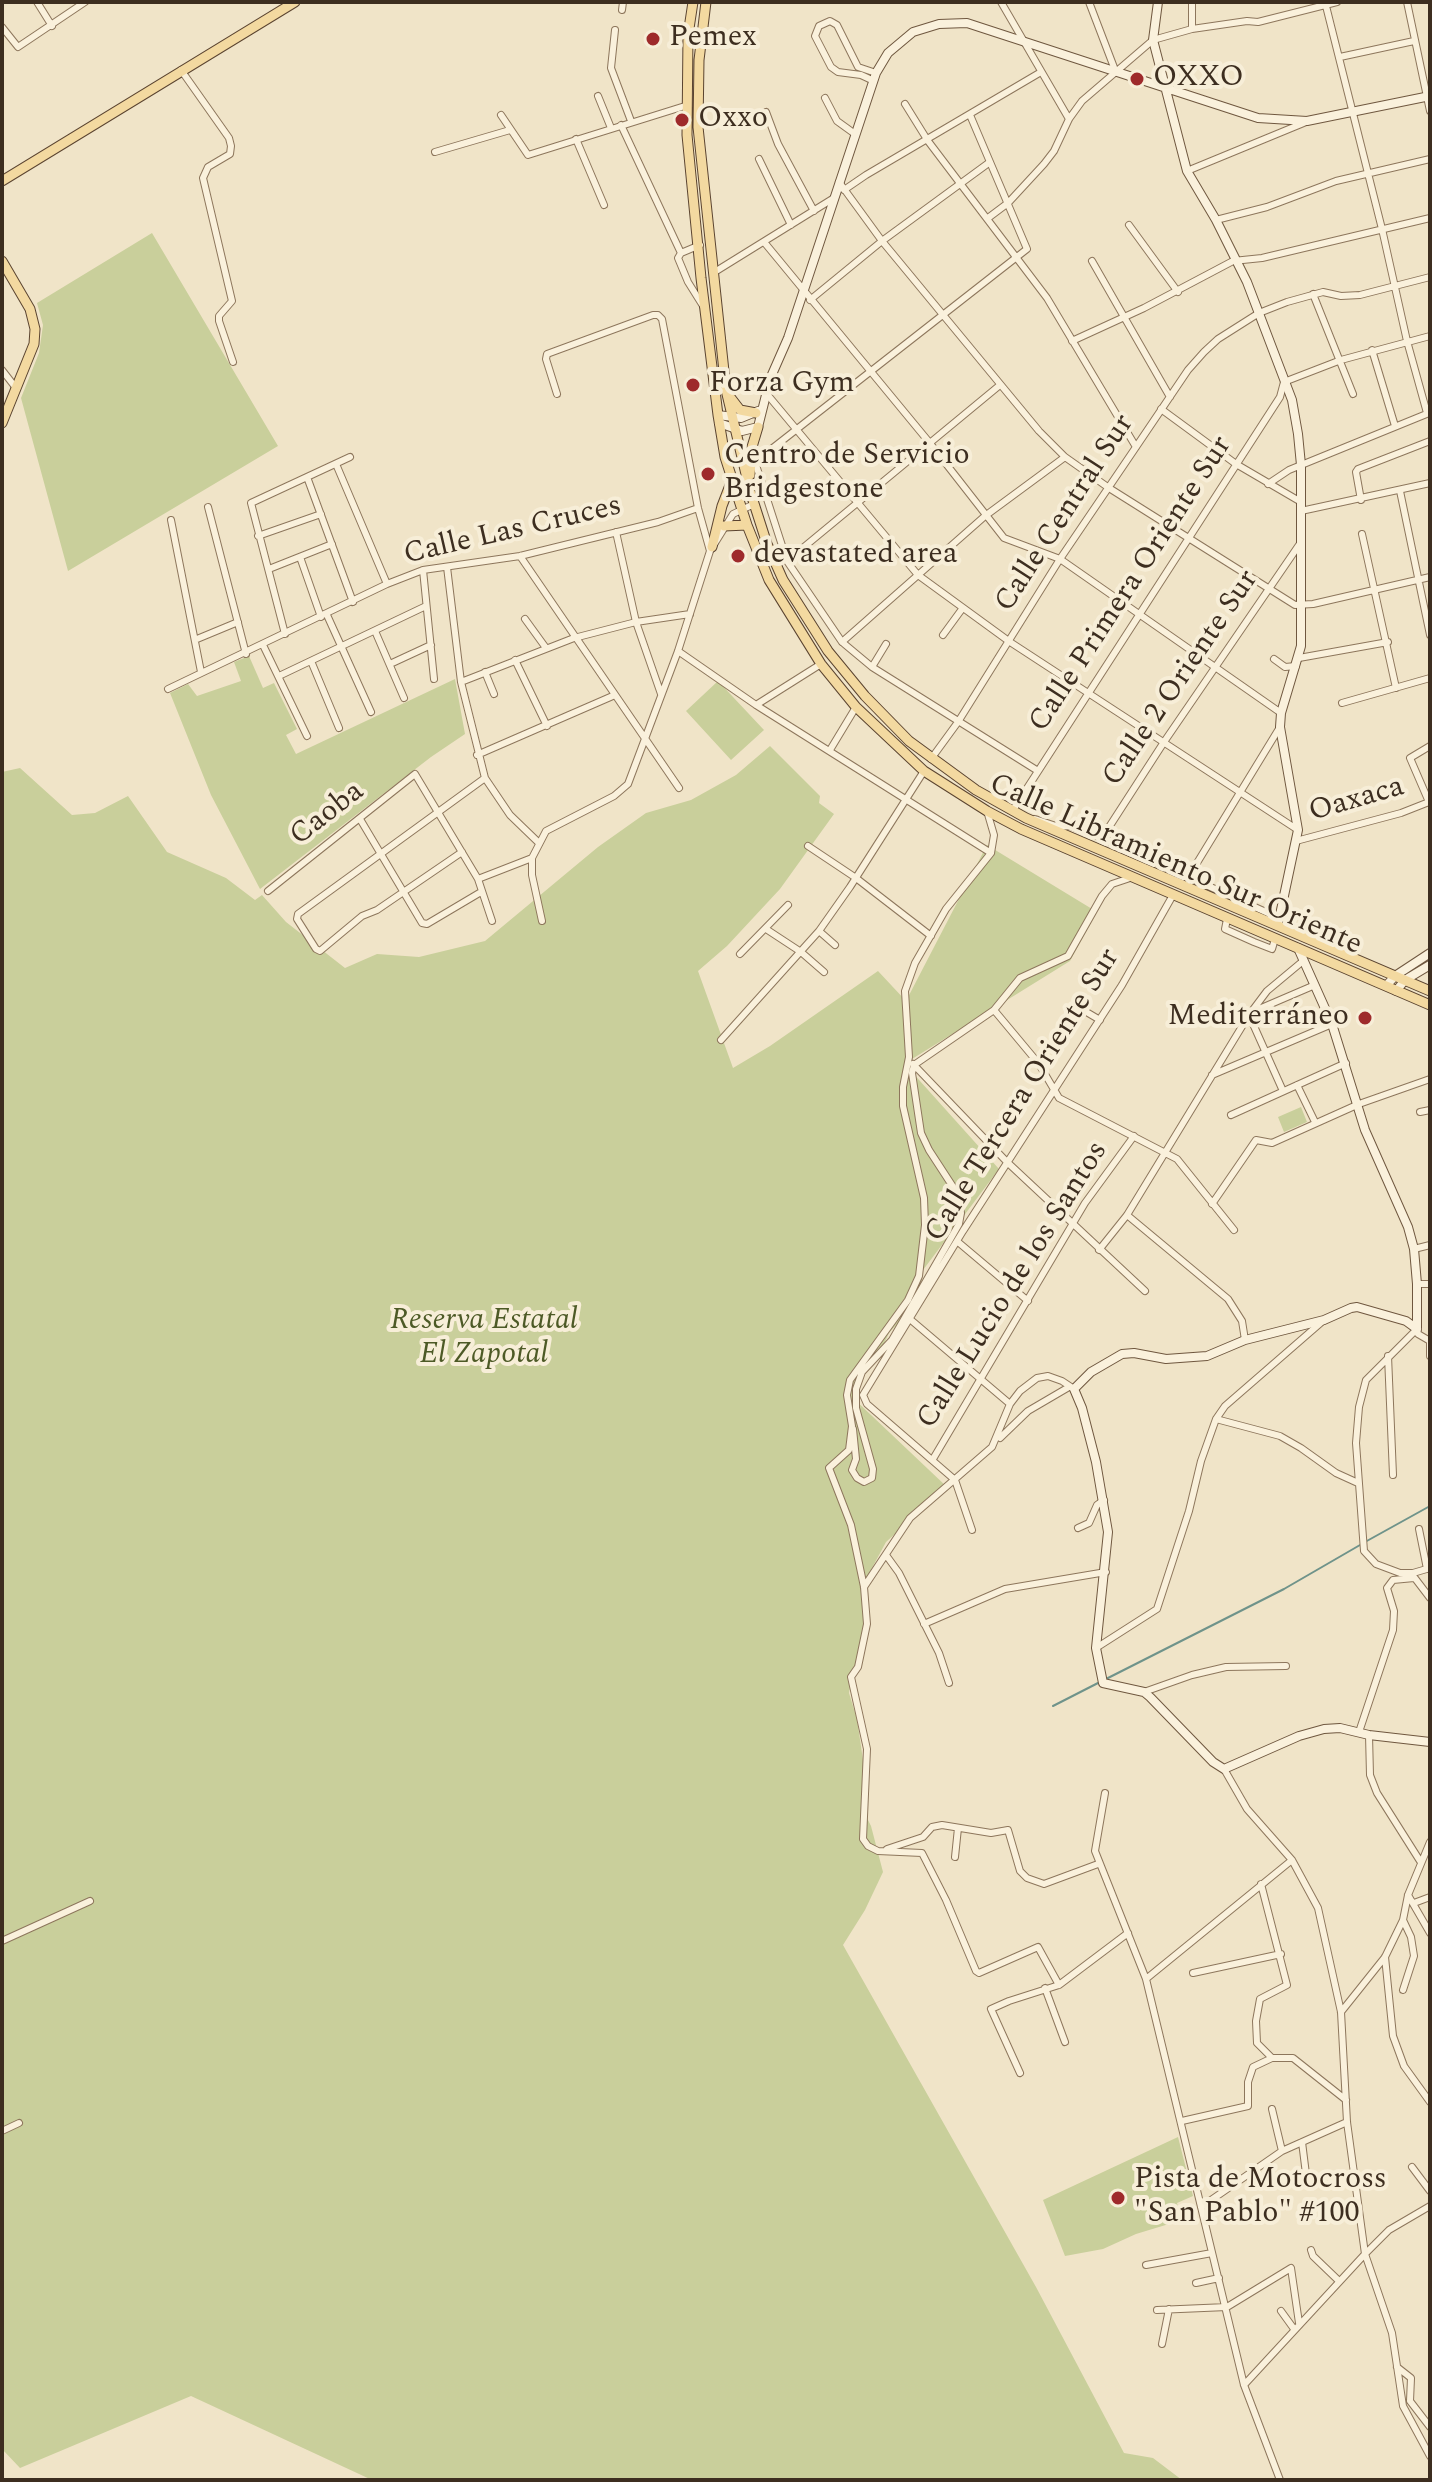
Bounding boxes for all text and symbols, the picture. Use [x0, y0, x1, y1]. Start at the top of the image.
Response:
place label: Pemex [669, 21, 757, 57]
marker: Pemex [644, 30, 662, 48]
place label: OXXO [1153, 61, 1244, 97]
marker: OXXO [1128, 70, 1146, 88]
place label: Oxxo [698, 102, 768, 138]
marker: Oxxo [673, 111, 691, 129]
place label: Forza Gym [709, 367, 854, 403]
marker: Forza Gym [684, 376, 702, 394]
street label: Calle Central Sur [989, 408, 1143, 620]
street label: Calle Primera Oriente Sur [1023, 430, 1241, 740]
place label: Centro de Servicio Bridgestone [724, 439, 970, 510]
marker: Centro de Servicio Bridgestone [699, 465, 717, 483]
street label: Calle Las Cruces [401, 489, 625, 575]
place label: devastated area [754, 538, 958, 574]
marker: devastated area [729, 547, 747, 565]
street label: Calle 2 Oriente Sur [1096, 564, 1268, 794]
street label: Calle Libramiento Sur Oriente [983, 767, 1367, 965]
street label: Oaxaca [1305, 770, 1409, 832]
street label: Caoba [284, 775, 372, 855]
street label: Calle Tercera Oriente Sur [919, 943, 1129, 1249]
place label: Mediterráneo [1167, 1000, 1349, 1036]
marker: Mediterráneo [1356, 1009, 1374, 1027]
street label: Calle Lucio de los Santos [911, 1136, 1117, 1436]
park label: Reserva Estatal El Zapotal [390, 1304, 578, 1374]
place label: Pista de Motocross "San Pablo" #100 [1134, 2163, 1387, 2234]
marker: Pista de Motocross "San Pablo" #100 [1109, 2189, 1127, 2207]

